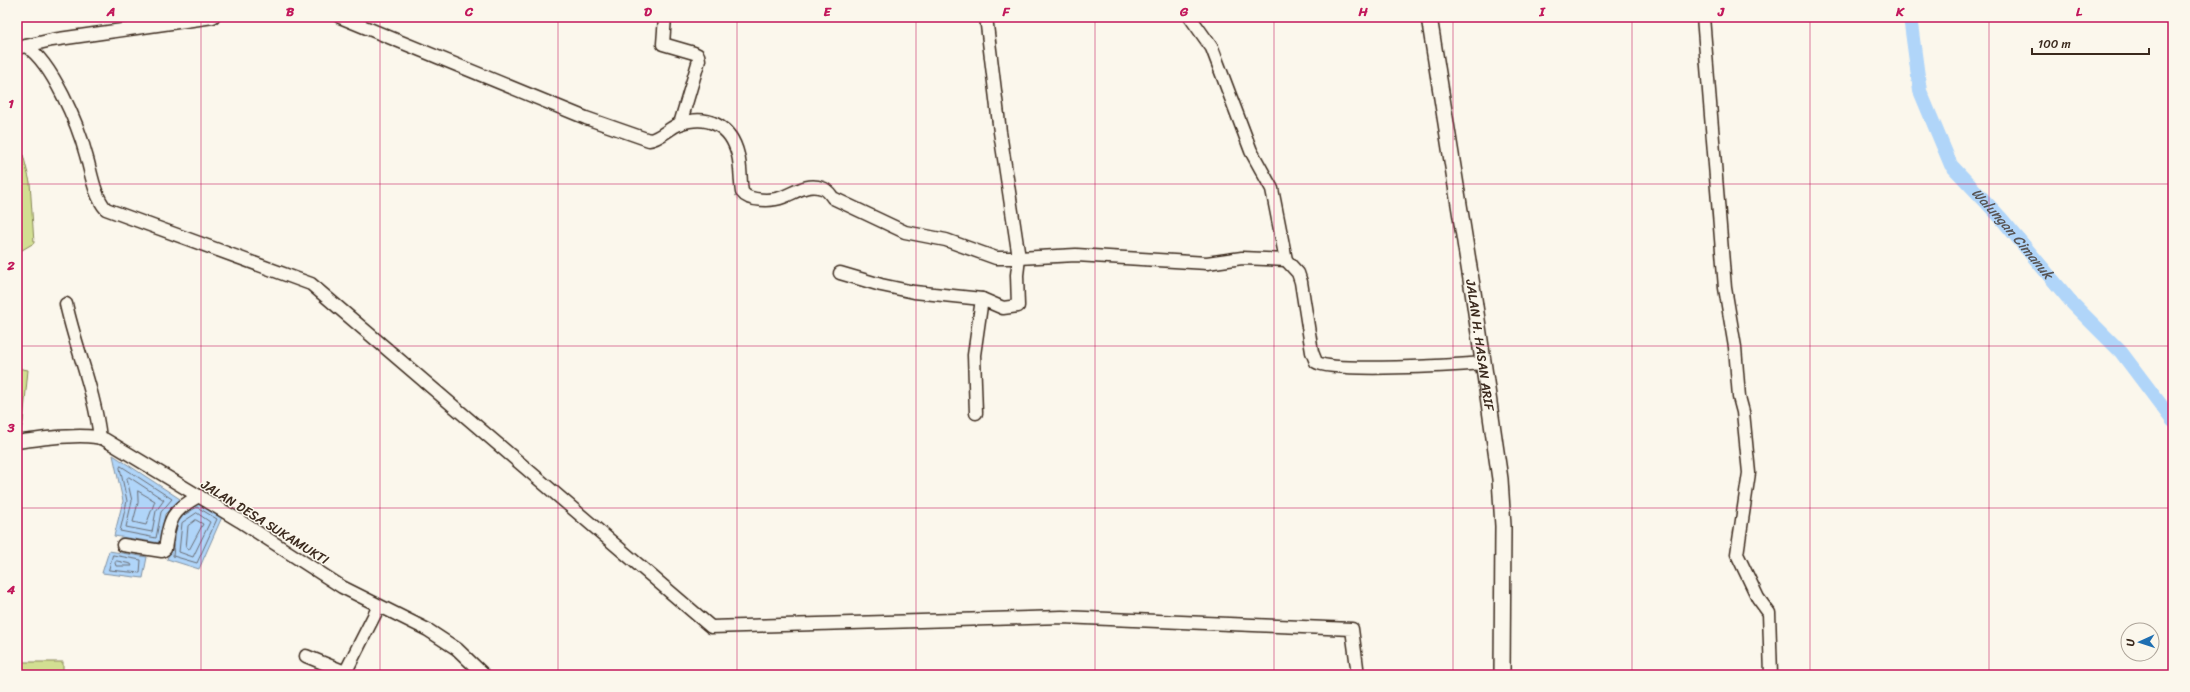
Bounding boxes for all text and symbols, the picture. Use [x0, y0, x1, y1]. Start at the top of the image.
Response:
text: A [106, 0, 115, 23]
text: B [286, 0, 295, 23]
text: C [464, 0, 474, 23]
text: D [644, 0, 652, 23]
text: E [823, 0, 832, 23]
text: F [1001, 0, 1010, 23]
text: G [1179, 0, 1189, 23]
text: H [1357, 0, 1368, 23]
text: I [1538, 0, 1546, 23]
text: J [1717, 0, 1725, 23]
text: K [1895, 0, 1905, 23]
text: L [2076, 0, 2083, 23]
scale bar [2032, 30, 2149, 56]
text: 100 m [2038, 33, 2071, 55]
text: 1 [8, 92, 14, 115]
water label: Walungan Cimanuk [1966, 182, 2061, 286]
text: 2 [6, 254, 15, 277]
street label: JALAN H. HASAN ARIF [1459, 277, 1502, 413]
text: 3 [6, 416, 15, 439]
street label: JALAN DESA SUKAMUKTI [196, 473, 334, 571]
text: 4 [6, 578, 16, 601]
north arrow [2120, 622, 2160, 662]
text: U [2121, 638, 2140, 647]

